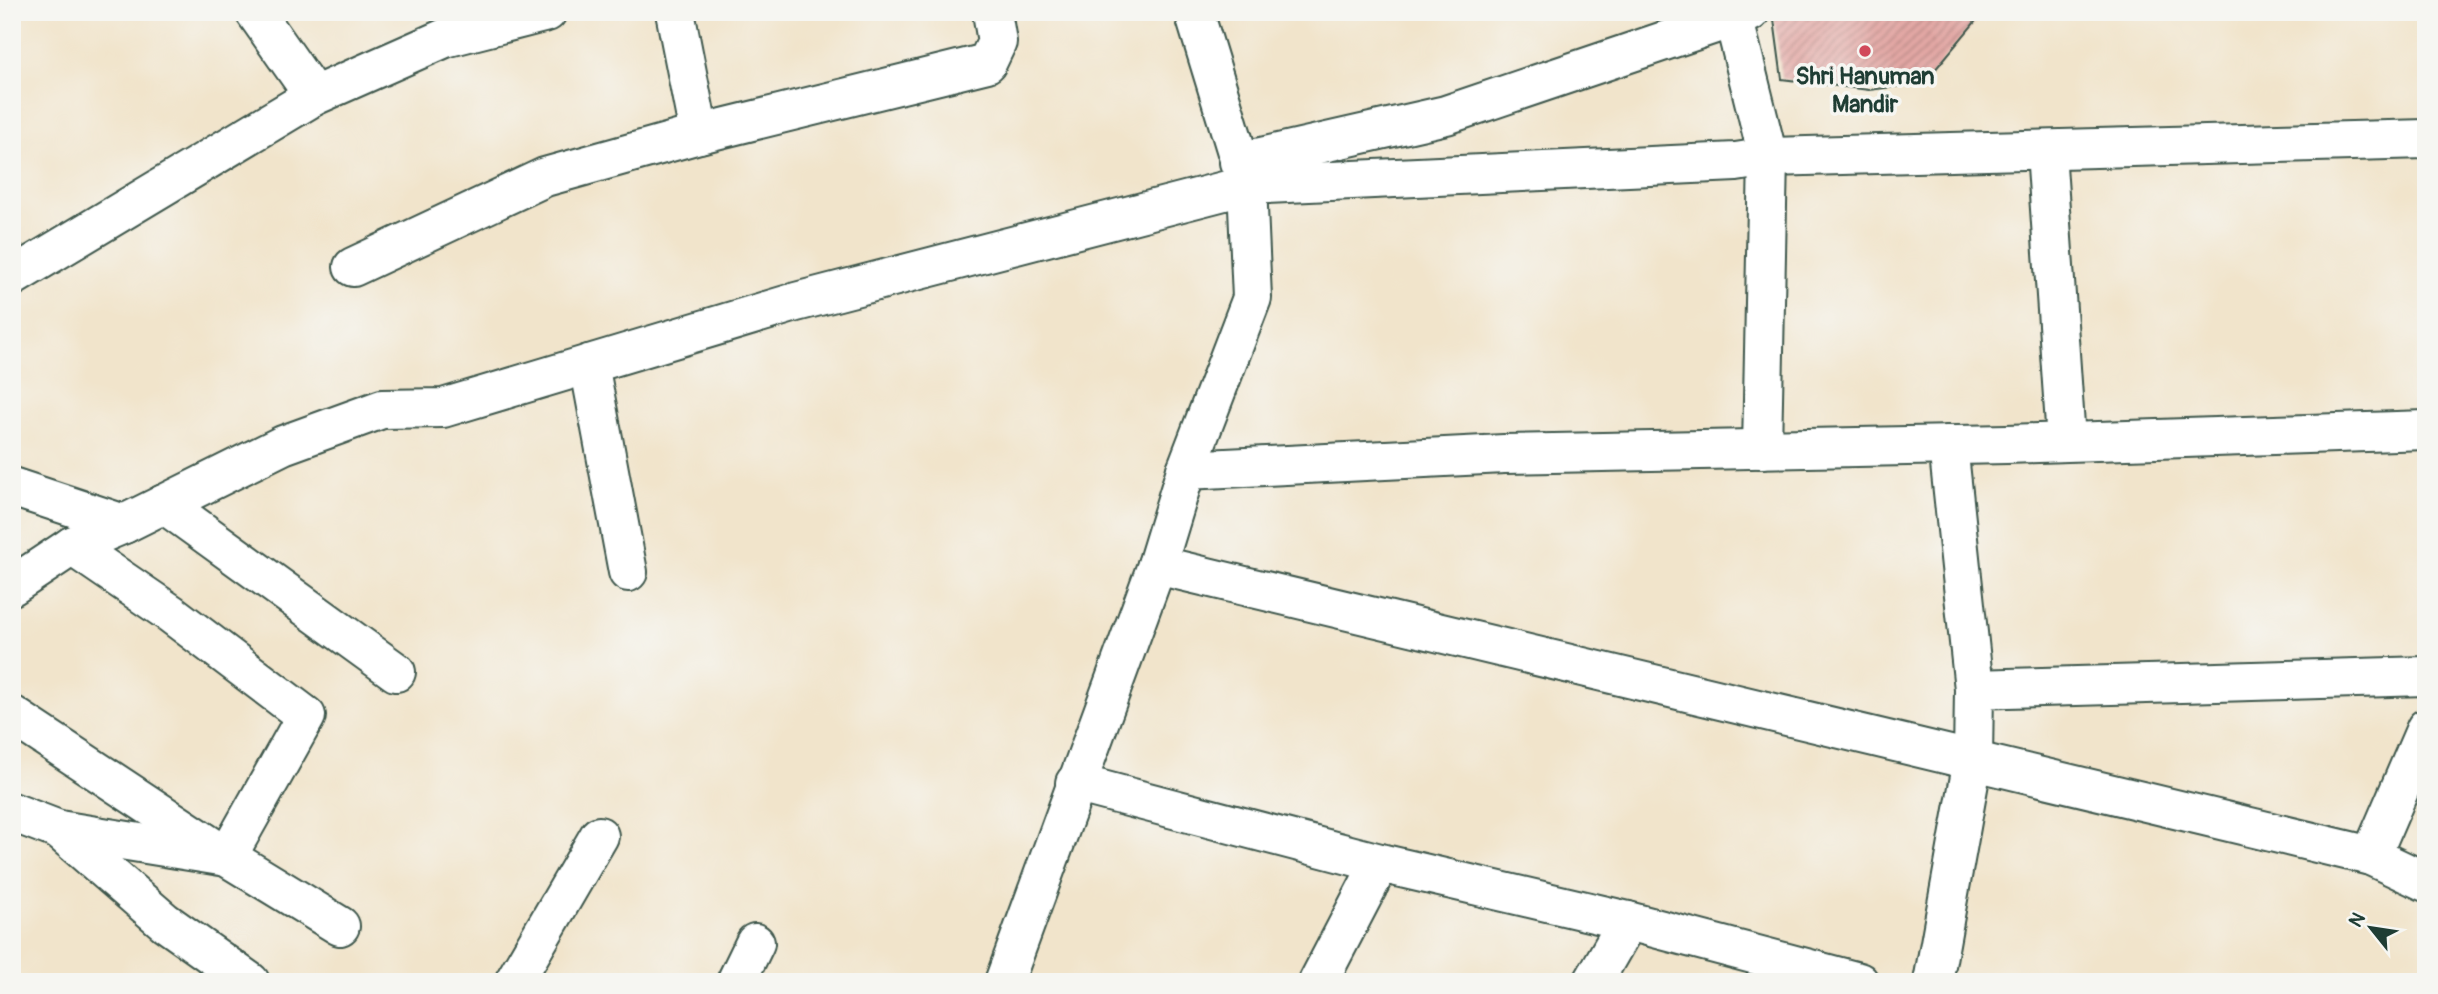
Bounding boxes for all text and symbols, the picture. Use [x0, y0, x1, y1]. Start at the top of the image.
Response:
marker: Shri Hanuman Mandir [1857, 43, 1873, 59]
place label: Shri Hanuman Mandir [1795, 62, 1935, 119]
north arrow [2336, 892, 2406, 962]
text: N [2344, 908, 2371, 932]

